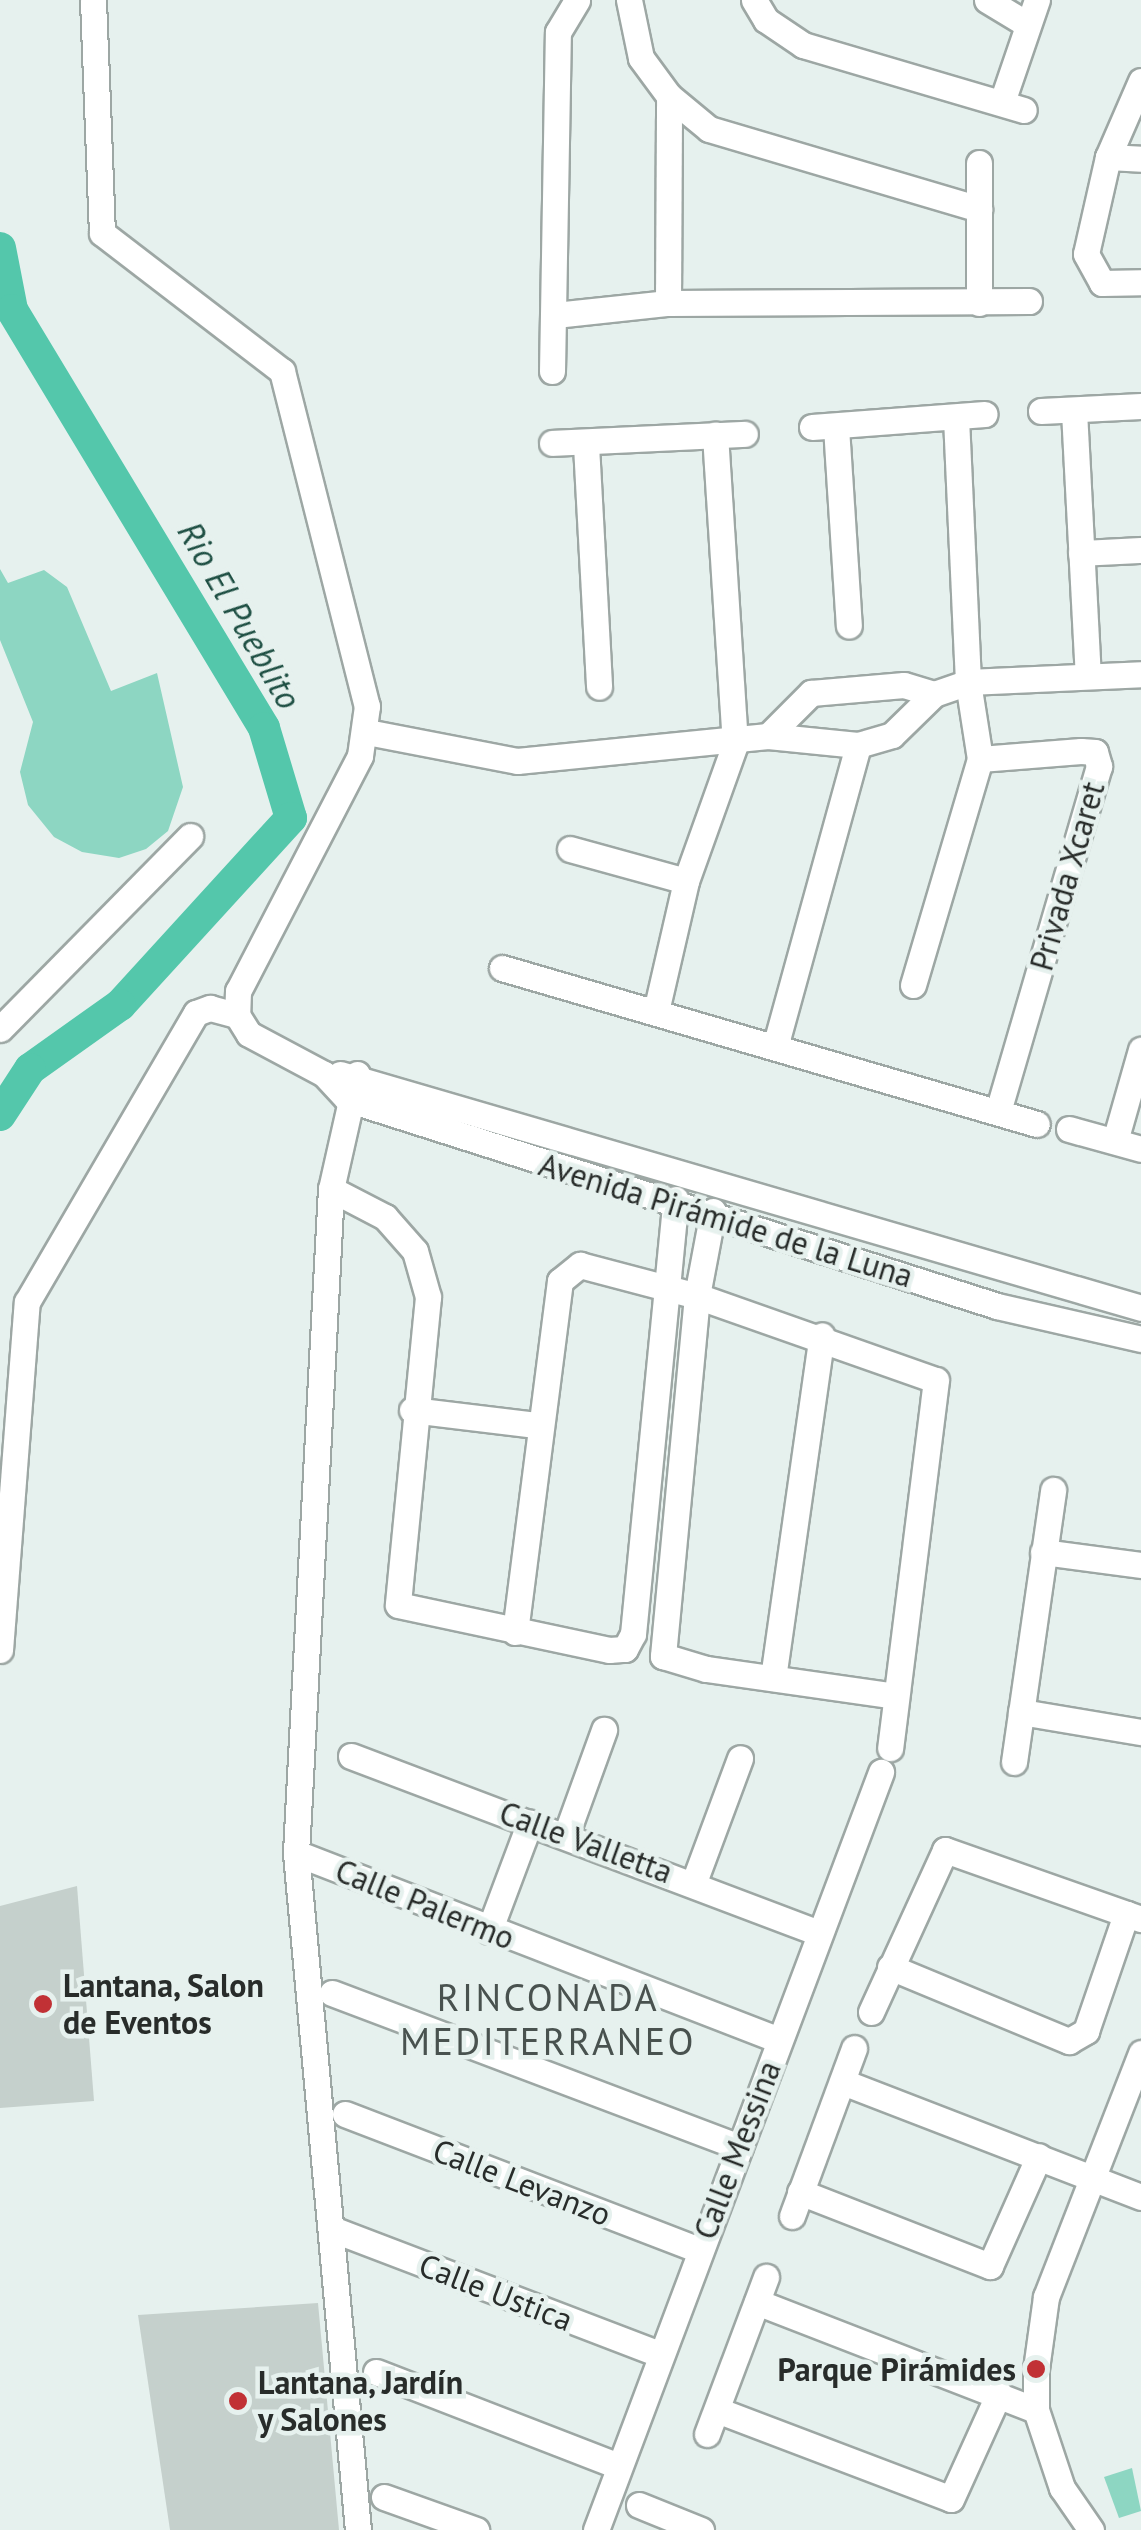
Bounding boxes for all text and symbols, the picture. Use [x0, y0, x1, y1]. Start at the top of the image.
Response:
water label: Rio El Pueblito [169, 514, 311, 716]
street label: Privada Xcaret [1022, 777, 1112, 975]
street label: Avenida Pirámide de la Luna [535, 1145, 917, 1295]
street label: Calle Valletta [494, 1793, 678, 1891]
street label: Calle Palermo [330, 1851, 520, 1957]
place label: Lantana, Salon de Eventos [63, 1967, 266, 2042]
district label: RINCONADA MEDITERRANEO [400, 1974, 696, 2064]
marker: Lantana, Salon de Eventos [32, 1993, 54, 2015]
street label: Calle Messina [685, 2056, 789, 2244]
street label: Calle Levanzo [428, 2131, 616, 2233]
street label: Calle Ustica [414, 2245, 578, 2339]
place label: Parque Pirámides [777, 2350, 1016, 2388]
marker: Parque Pirámides [1025, 2358, 1047, 2380]
place label: Lantana, Jardín y Salones [258, 2364, 465, 2439]
marker: Lantana, Jardín y Salones [227, 2390, 249, 2412]

